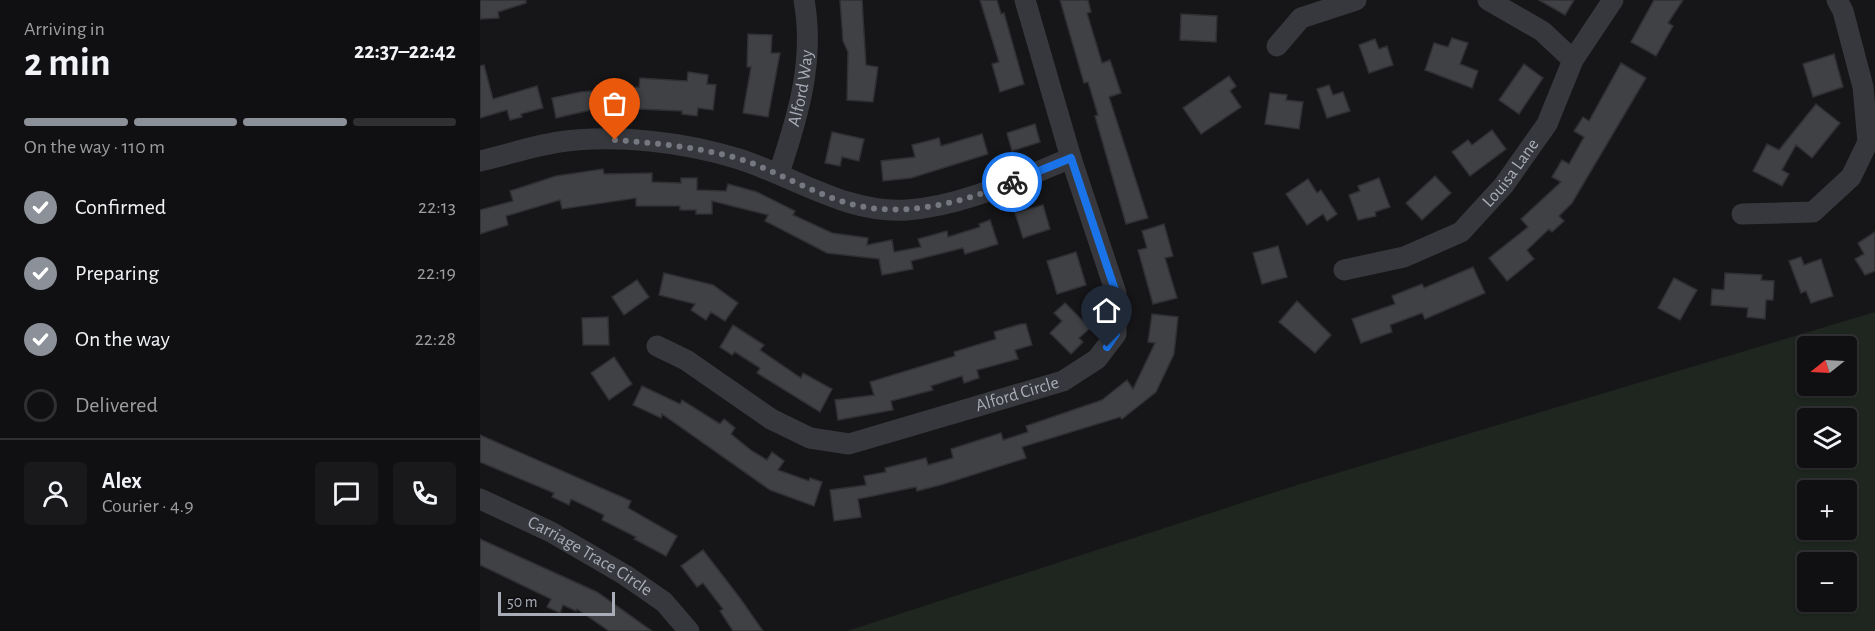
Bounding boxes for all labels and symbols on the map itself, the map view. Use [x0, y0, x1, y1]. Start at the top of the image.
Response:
street label: Alford Way [785, 49, 816, 128]
pin [589, 78, 640, 140]
street label: Louisa Lane [1479, 136, 1543, 211]
courier [982, 152, 1042, 212]
pin [1081, 285, 1132, 347]
north arrow [1797, 336, 1857, 396]
street label: Alford Circle [974, 374, 1061, 415]
street label: Carriage Trace Circle [525, 513, 655, 600]
scale bar [498, 589, 615, 616]

